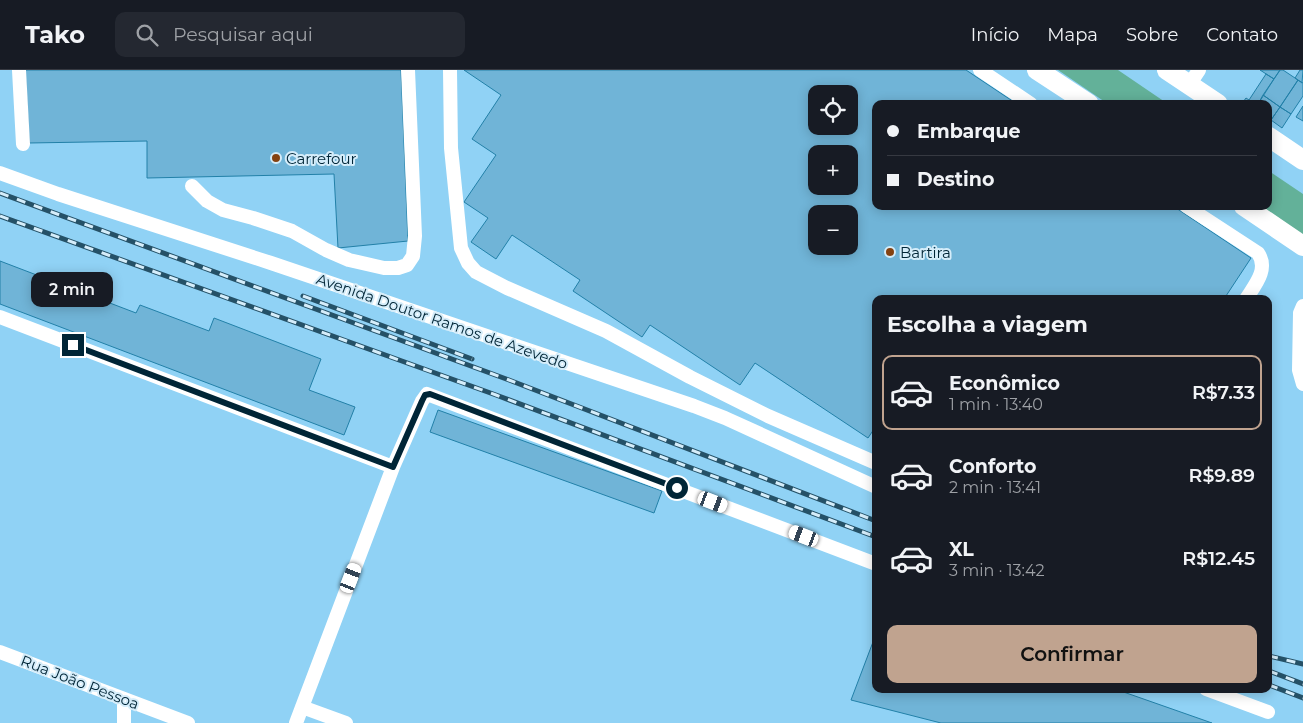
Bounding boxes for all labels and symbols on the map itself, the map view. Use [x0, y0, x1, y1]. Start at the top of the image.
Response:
place label: Carrefour [286, 149, 357, 168]
marker: Carrefour [270, 152, 282, 164]
place label: Bartira [900, 243, 951, 262]
marker: Bartira [884, 246, 896, 258]
street label: Avenida Doutor Ramos de Azevedo [314, 269, 570, 373]
callout: 2 min [32, 272, 114, 308]
route end [62, 334, 84, 356]
route start [666, 477, 688, 499]
car [696, 490, 729, 514]
car [787, 524, 820, 548]
car [338, 561, 363, 595]
street label: Rua João Pessoa [18, 651, 142, 713]

